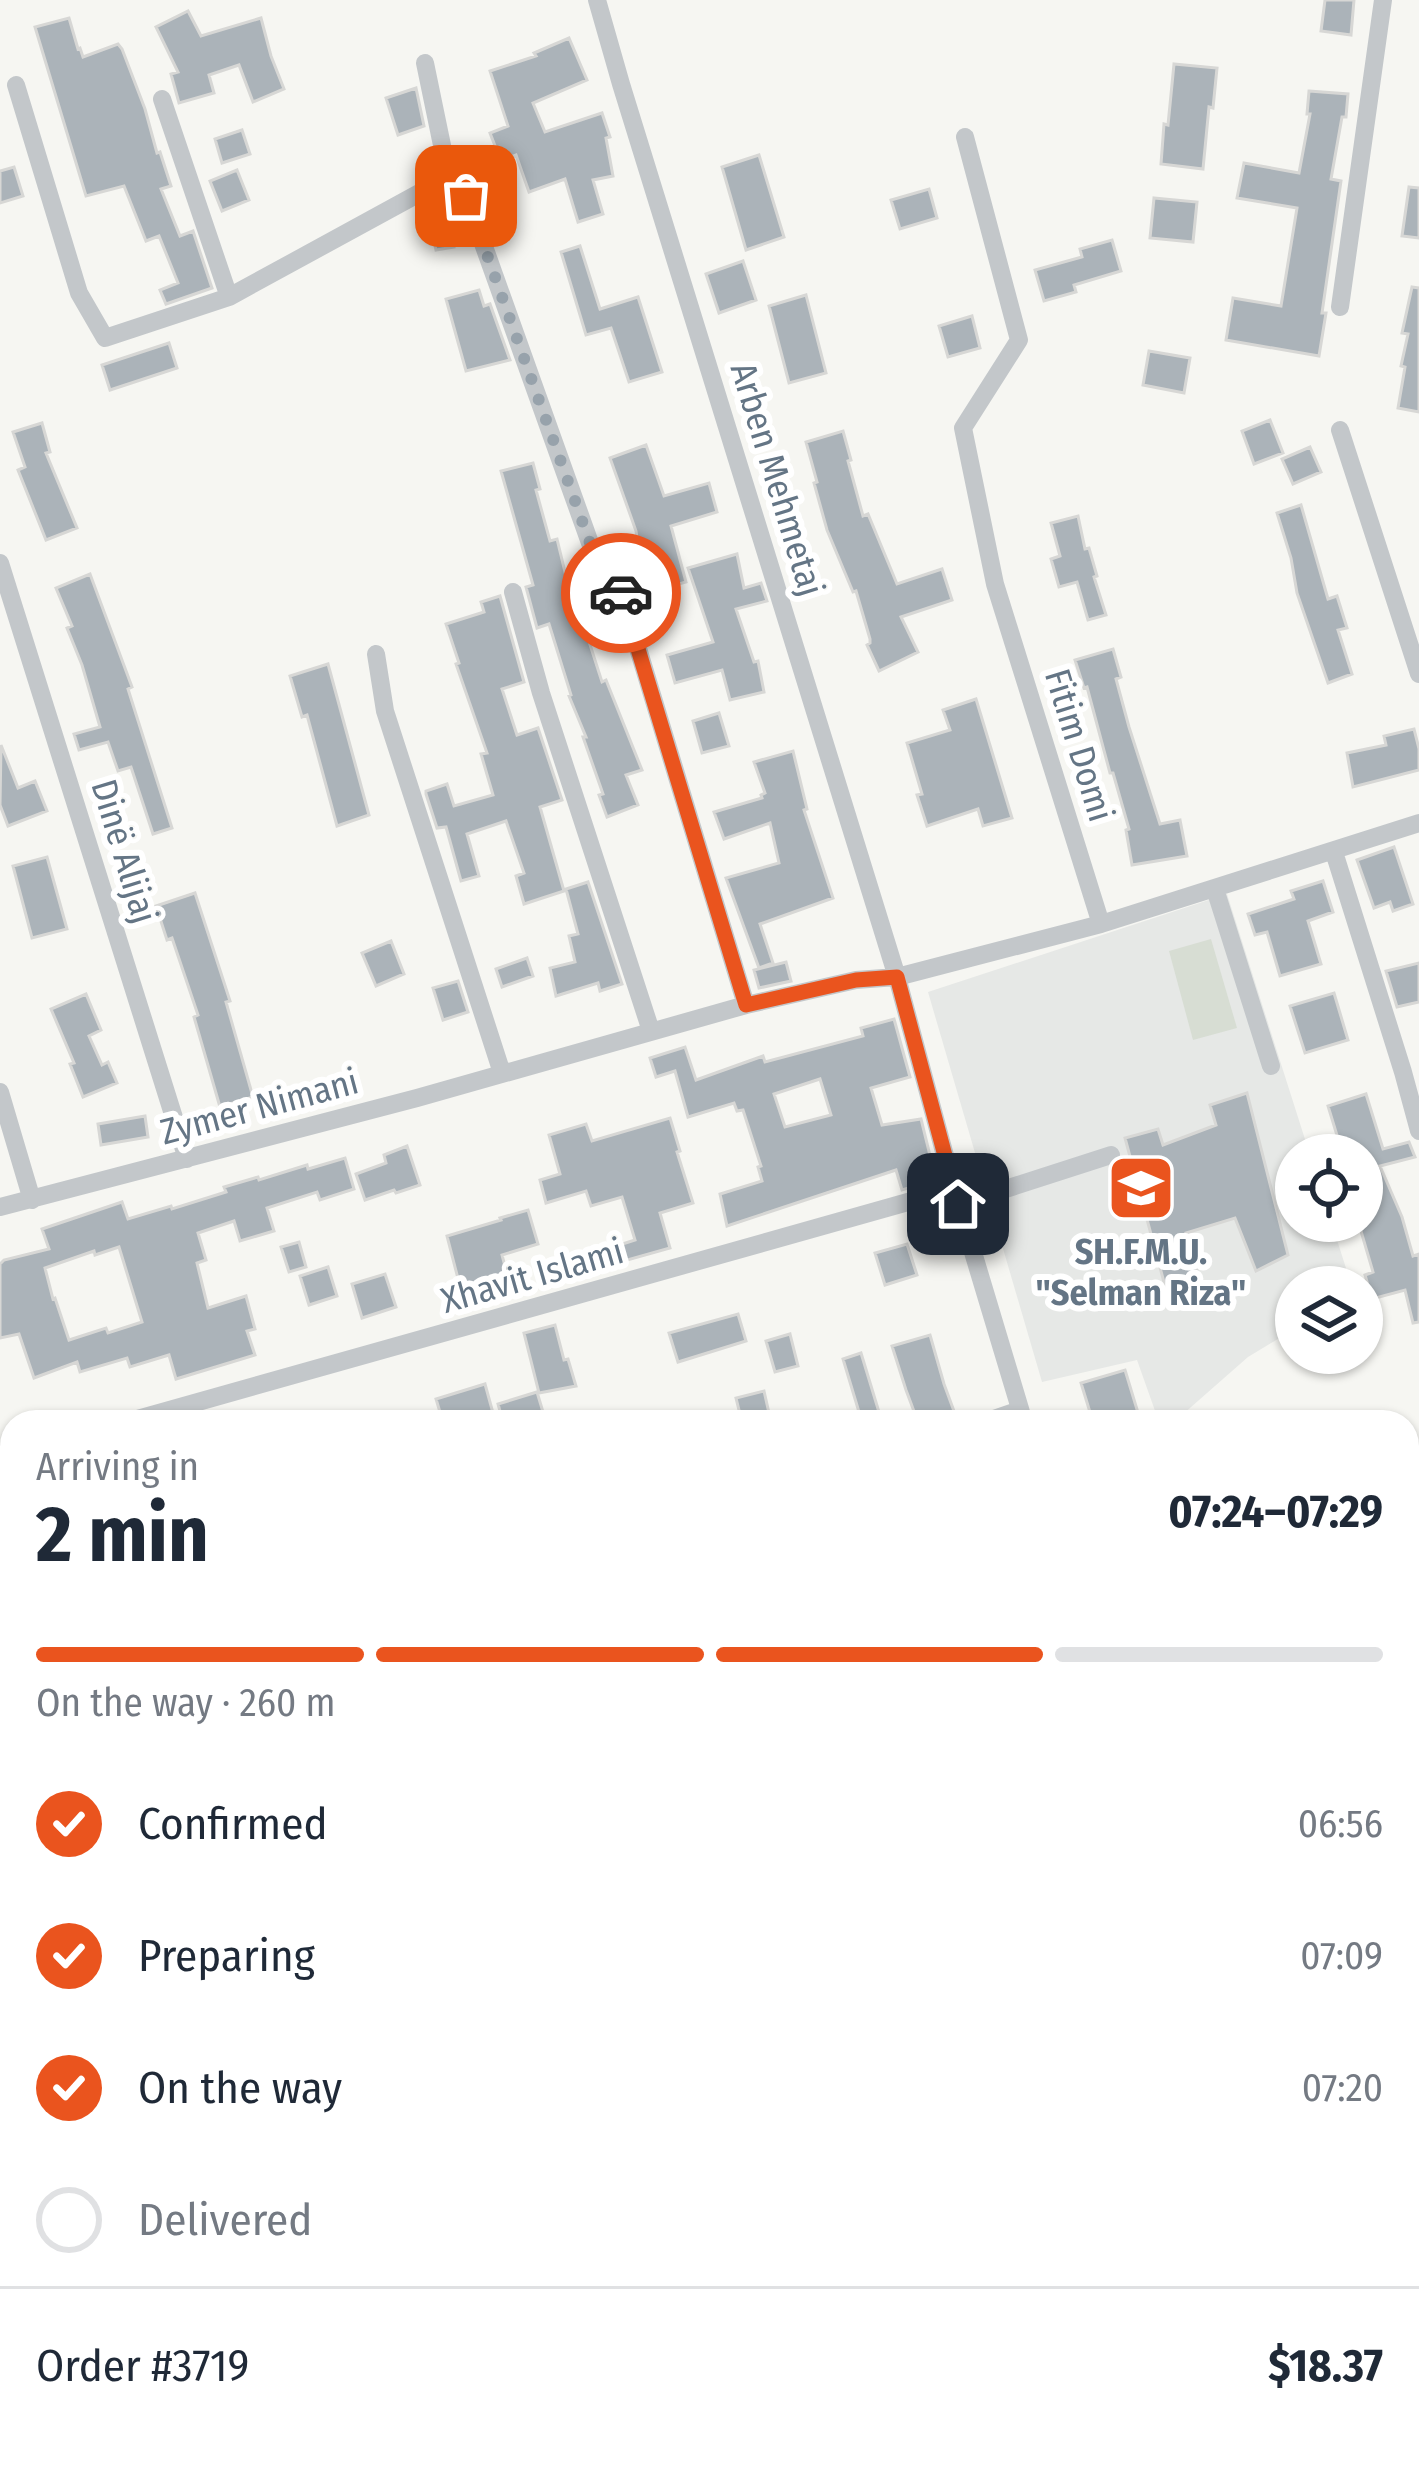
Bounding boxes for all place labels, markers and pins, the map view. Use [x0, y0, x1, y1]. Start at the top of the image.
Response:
pin [415, 145, 517, 247]
pin [907, 1153, 1009, 1255]
school or university icon: SH.F.M.U. "Selman Riza" [1106, 1153, 1176, 1223]
place label: SH.F.M.U. "Selman Riza" [1036, 1230, 1246, 1315]

